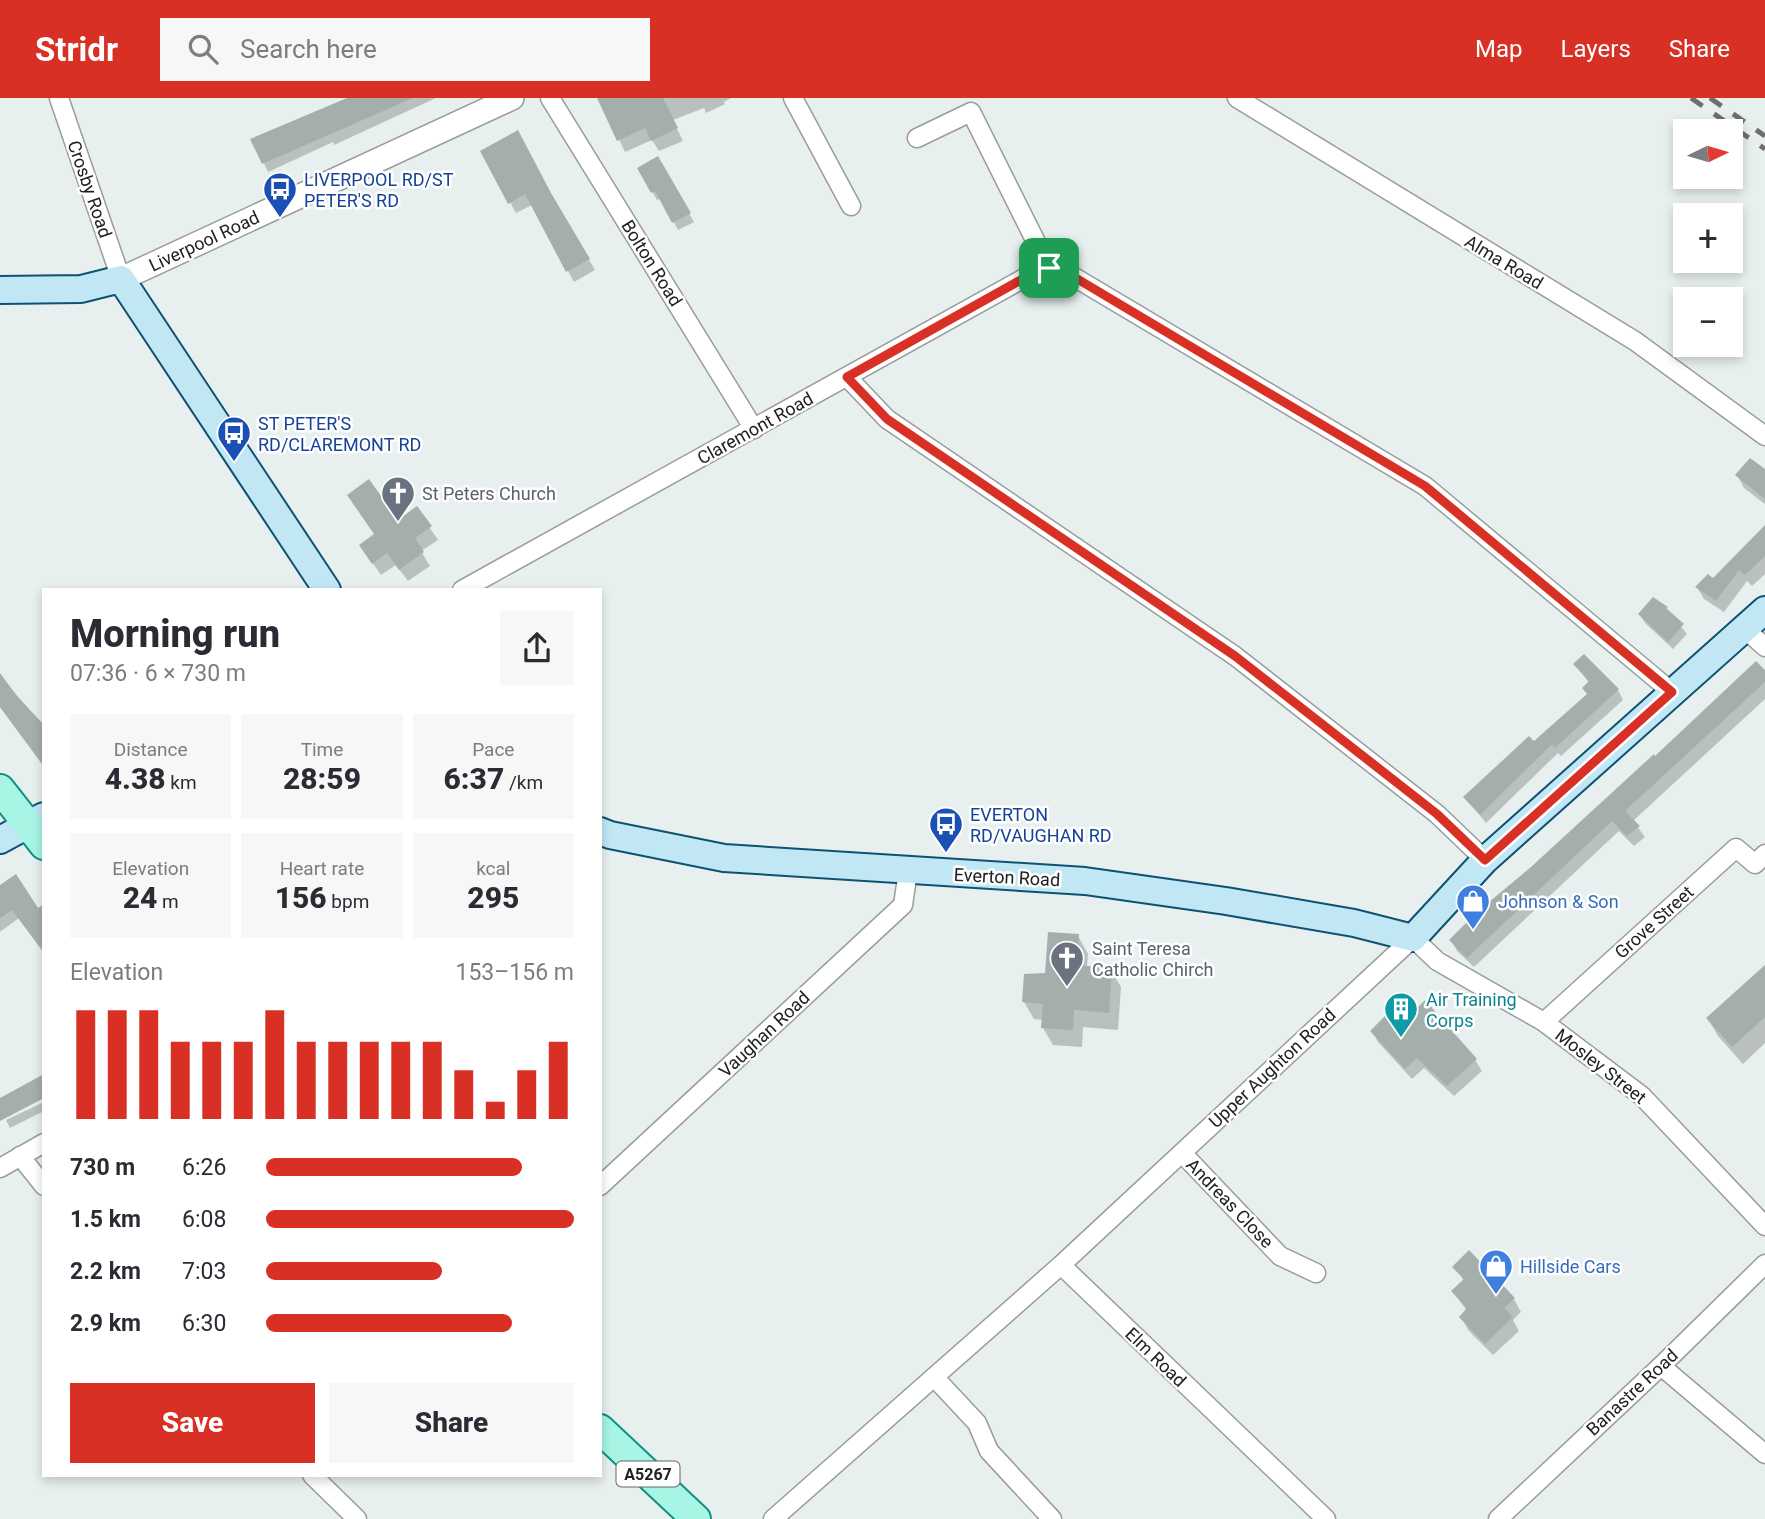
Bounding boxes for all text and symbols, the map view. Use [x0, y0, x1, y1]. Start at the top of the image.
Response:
search box [160, 18, 650, 81]
text: Stridr [35, 30, 118, 69]
icon: search [184, 30, 222, 68]
text: Search here [240, 34, 377, 64]
text: Map [1475, 35, 1523, 63]
text: Layers [1561, 35, 1631, 63]
text: Share [1669, 35, 1730, 63]
north arrow [1673, 119, 1743, 189]
map controls [1673, 119, 1743, 357]
street label: Crosby Road [64, 138, 116, 240]
place label: LIVERPOOL RD/ST PETER'S RD [304, 169, 454, 211]
bus stop icon: LIVERPOOL RD/ST PETER'S RD [261, 170, 299, 219]
button: + [1673, 203, 1743, 273]
street label: Liverpool Road [146, 206, 262, 276]
street label: Bolton Road [617, 216, 687, 310]
street label: Alma Road [1461, 230, 1547, 294]
pin [1019, 238, 1079, 298]
icon: arrive [1030, 249, 1068, 287]
button: − [1673, 287, 1743, 357]
street label: Claremont Road [693, 388, 817, 468]
place label: ST PETER'S RD/CLAREMONT RD [258, 413, 421, 455]
bus stop icon: ST PETER'S RD/CLAREMONT RD [215, 414, 253, 463]
church icon: St Peters Church [379, 474, 417, 523]
place label: St Peters Church [422, 483, 556, 504]
button: share [500, 611, 574, 685]
text: Morning run [70, 612, 280, 656]
text: 07:36 · 6 × 730 m [70, 660, 246, 687]
text: Distance [114, 738, 188, 761]
text: Time [301, 738, 343, 761]
text: Pace [472, 738, 514, 761]
text: 4.38 [105, 761, 166, 796]
text: 28:59 [283, 761, 361, 796]
text: 6:37 [444, 761, 504, 796]
text: km [166, 771, 197, 794]
text: /km [504, 771, 543, 794]
place label: EVERTON RD/VAUGHAN RD [970, 804, 1112, 846]
bus stop icon: EVERTON RD/VAUGHAN RD [927, 805, 965, 854]
text: Elevation [112, 857, 189, 880]
text: Heart rate [280, 857, 364, 880]
text: kcal [476, 857, 511, 880]
street label: Everton Road [953, 864, 1061, 890]
text: 24 [123, 880, 157, 915]
text: 156 [275, 880, 327, 915]
text: 295 [467, 880, 519, 915]
street label: Grove Street [1610, 881, 1698, 963]
shop icon: Johnson & Son [1454, 882, 1492, 931]
text: m [157, 890, 179, 913]
text: bpm [327, 890, 369, 913]
place label: Johnson & Son [1498, 891, 1619, 912]
place label: Saint Teresa Catholic Chirch [1092, 938, 1214, 980]
church icon: Saint Teresa Catholic Chirch [1048, 939, 1086, 988]
text: Elevation [70, 959, 163, 986]
text: 153–156 m [455, 959, 574, 986]
street label: Vaughan Road [714, 987, 814, 1081]
place label: Air Training Corps [1426, 989, 1517, 1031]
building icon: Air Training Corps [1382, 990, 1420, 1039]
street label: Upper Aughton Road [1204, 1004, 1340, 1132]
street label: Mosley Street [1551, 1024, 1651, 1108]
text: 730 m [70, 1154, 135, 1181]
text: 6:26 [182, 1154, 226, 1181]
street label: Andreas Close [1182, 1154, 1278, 1252]
text: 1.5 km [70, 1206, 141, 1233]
text: 6:08 [182, 1206, 226, 1233]
shop icon: Hillside Cars [1477, 1247, 1515, 1296]
place label: Hillside Cars [1520, 1256, 1621, 1277]
text: 2.2 km [70, 1258, 141, 1285]
text: 7:03 [182, 1258, 226, 1285]
text: 2.9 km [70, 1310, 141, 1337]
text: 6:30 [182, 1310, 226, 1337]
street label: Elm Road [1121, 1323, 1191, 1391]
street label: Banastre Road [1582, 1344, 1682, 1440]
button: Save [70, 1383, 315, 1463]
button: Share [329, 1383, 574, 1463]
road number: A5267 [616, 1462, 680, 1486]

